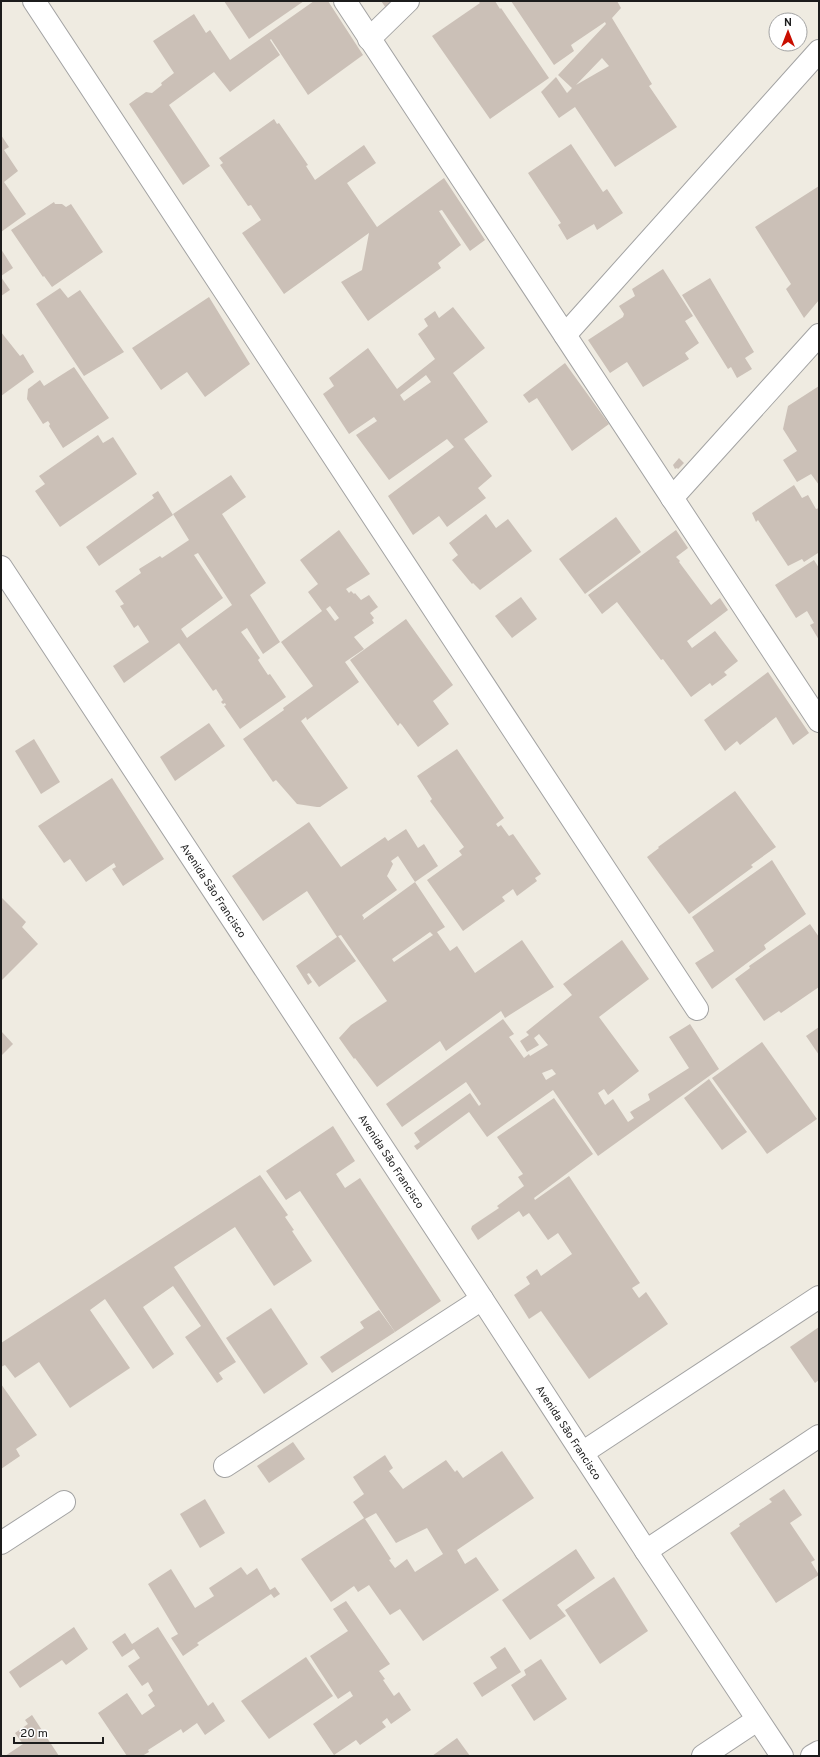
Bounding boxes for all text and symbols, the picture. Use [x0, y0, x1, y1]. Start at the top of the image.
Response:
north arrow [768, 12, 808, 52]
text: N [784, 16, 792, 30]
street label: Avenida São Francisco [177, 841, 249, 941]
street label: Avenida São Francisco [355, 1112, 427, 1212]
street label: Avenida São Francisco [532, 1383, 604, 1483]
scale bar [14, 1719, 103, 1745]
text: 20 m [20, 1726, 48, 1742]

